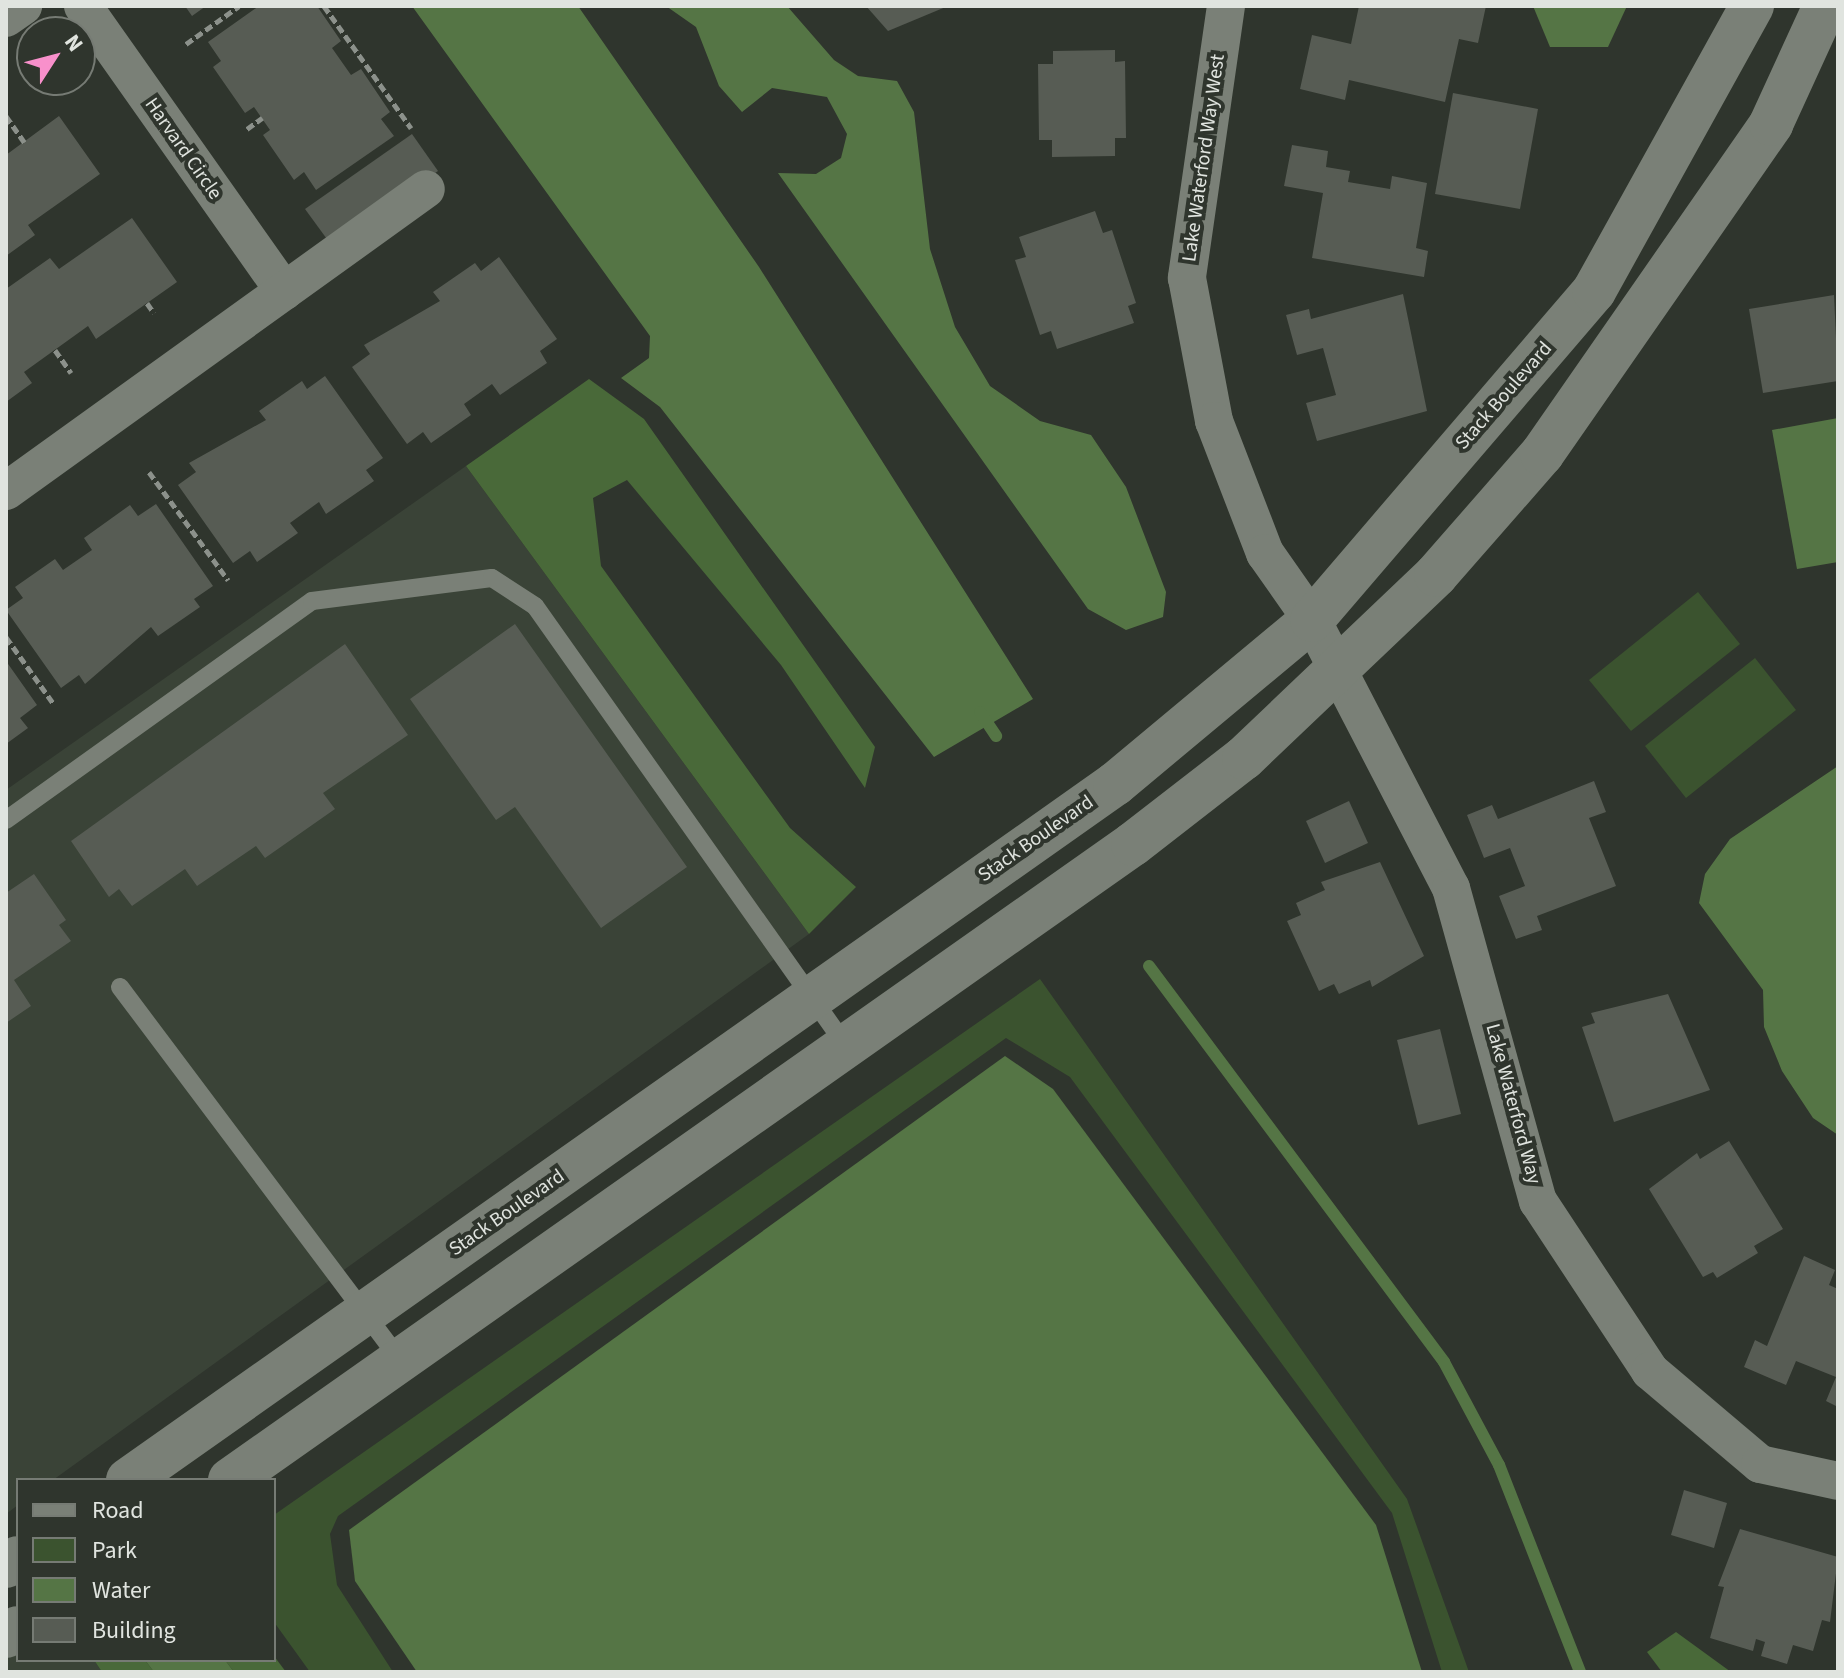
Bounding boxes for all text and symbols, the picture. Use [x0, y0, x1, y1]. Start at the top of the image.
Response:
north arrow [16, 16, 96, 96]
text: N [57, 28, 91, 58]
street label: Lake Waterford Way West [1178, 53, 1230, 263]
street label: Harvard Circle [139, 94, 227, 204]
street label: Stack Boulevard [1451, 337, 1557, 455]
street label: Stack Boulevard [974, 790, 1098, 888]
street label: Lake Waterford Way [1480, 1021, 1546, 1187]
street label: Stack Boulevard [445, 1164, 569, 1262]
legend [16, 1478, 276, 1662]
text: Road [92, 1493, 144, 1528]
text: Park [92, 1533, 137, 1568]
text: Water [92, 1573, 150, 1608]
text: Building [92, 1613, 176, 1648]

